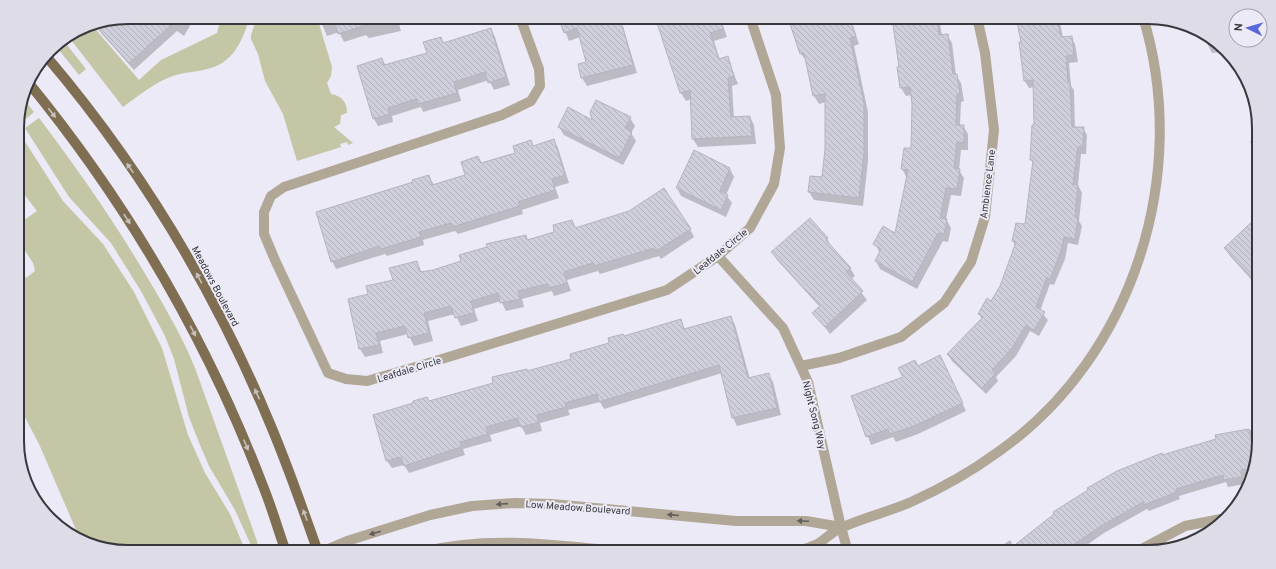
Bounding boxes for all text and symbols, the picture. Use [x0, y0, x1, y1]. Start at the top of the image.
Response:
north arrow [1228, 8, 1268, 48]
text: N [1232, 23, 1246, 32]
one-way arrow [47, 107, 56, 118]
street label: Ambience Lane [978, 149, 999, 220]
one-way arrow [126, 163, 134, 173]
one-way arrow [123, 214, 131, 224]
street label: Leafdale Circle [691, 226, 751, 278]
street label: Meadows Boulevard [188, 244, 241, 329]
one-way arrow [196, 272, 202, 284]
one-way arrow [189, 325, 196, 337]
street label: Leafdale Circle [376, 355, 443, 386]
street label: Night Song Way [799, 380, 828, 451]
one-way arrow [254, 389, 260, 400]
one-way arrow [243, 440, 249, 451]
street label: Low Meadow Boulevard [525, 498, 631, 519]
one-way arrow [496, 501, 508, 508]
one-way arrow [302, 509, 308, 521]
one-way arrow [667, 512, 679, 518]
one-way arrow [796, 518, 809, 524]
one-way arrow [369, 530, 382, 536]

